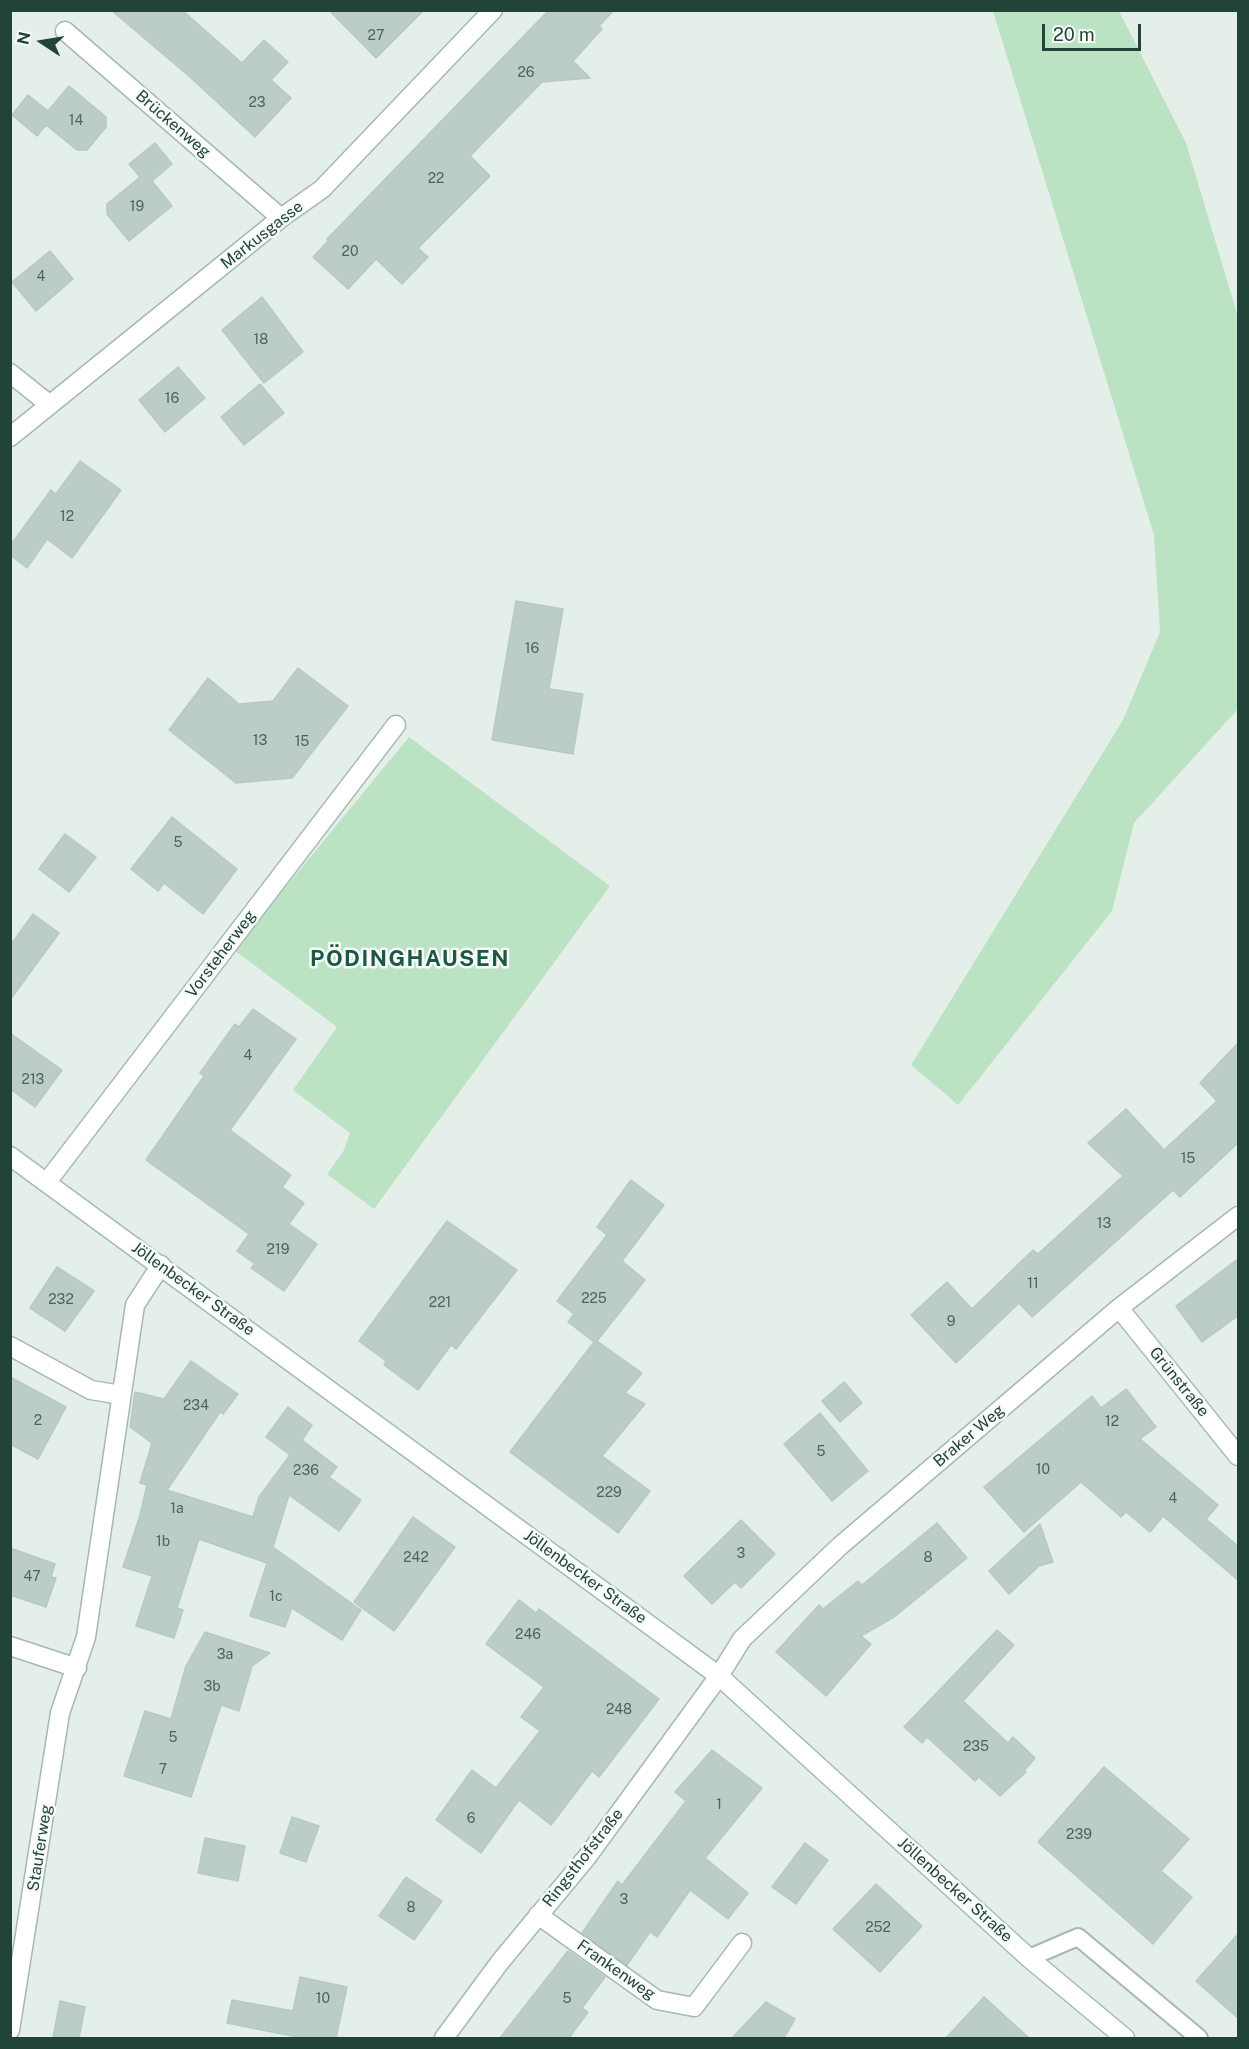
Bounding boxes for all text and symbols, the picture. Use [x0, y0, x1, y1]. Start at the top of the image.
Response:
north arrow [12, 12, 72, 72]
scale bar [1045, 12, 1144, 50]
text: 20 m [1053, 24, 1095, 45]
house number: 27 [368, 28, 384, 44]
text: N [13, 30, 34, 46]
house number: 26 [517, 65, 535, 81]
street label: Brückenweg [132, 86, 214, 162]
house number: 23 [248, 95, 266, 111]
house number: 14 [69, 113, 83, 129]
house number: 22 [428, 171, 444, 187]
street label: Markusgasse [217, 197, 307, 273]
house number: 19 [130, 199, 144, 215]
house number: 20 [342, 244, 358, 260]
house number: 4 [37, 269, 45, 285]
house number: 18 [254, 332, 268, 348]
house number: 16 [165, 391, 179, 407]
house number: 12 [60, 509, 74, 525]
house number: 16 [525, 641, 539, 657]
house number: 13 [253, 733, 267, 749]
house number: 15 [295, 734, 309, 750]
house number: 5 [174, 835, 182, 851]
street label: Vorsteherweg [182, 907, 260, 1001]
district label: PÖDINGHAUSEN [310, 946, 510, 972]
house number: 4 [244, 1048, 252, 1064]
house number: 213 [22, 1072, 44, 1088]
house number: 15 [1181, 1151, 1195, 1167]
house number: 13 [1097, 1216, 1111, 1232]
street label: Jöllenbecker Straße [128, 1238, 258, 1340]
house number: 219 [267, 1242, 289, 1258]
house number: 11 [1027, 1276, 1039, 1292]
house number: 225 [581, 1291, 607, 1307]
house number: 232 [48, 1292, 74, 1308]
house number: 221 [429, 1295, 451, 1311]
house number: 9 [947, 1314, 955, 1330]
street label: Grünstraße [1145, 1343, 1213, 1421]
house number: 234 [183, 1398, 209, 1414]
street label: Braker Weg [930, 1401, 1008, 1471]
house number: 2 [34, 1413, 42, 1429]
house number: 12 [1105, 1414, 1119, 1430]
house number: 5 [817, 1444, 825, 1460]
house number: 10 [1036, 1462, 1050, 1478]
house number: 236 [293, 1463, 319, 1479]
house number: 229 [596, 1485, 622, 1501]
house number: 4 [1169, 1491, 1177, 1507]
house number: 1a [170, 1501, 184, 1517]
street label: Jöllenbecker Straße [520, 1526, 650, 1628]
house number: 1b [156, 1534, 170, 1550]
house number: 3 [737, 1546, 745, 1562]
house number: 242 [403, 1550, 429, 1566]
house number: 8 [923, 1550, 933, 1566]
house number: 47 [23, 1569, 41, 1585]
house number: 1c [269, 1589, 283, 1605]
house number: 246 [515, 1627, 541, 1643]
house number: 3a [217, 1647, 233, 1663]
house number: 3b [203, 1679, 221, 1695]
house number: 248 [606, 1702, 632, 1718]
house number: 5 [169, 1730, 177, 1746]
house number: 235 [963, 1739, 989, 1755]
house number: 7 [159, 1762, 167, 1778]
house number: 1 [716, 1797, 722, 1813]
street label: Stauferweg [24, 1803, 56, 1893]
street label: Ringsthofstraße [539, 1805, 627, 1911]
house number: 6 [467, 1811, 475, 1827]
house number: 239 [1066, 1827, 1092, 1843]
street label: Jöllenbecker Straße [894, 1833, 1016, 1947]
house number: 3 [620, 1892, 628, 1908]
house number: 8 [406, 1900, 416, 1916]
house number: 252 [865, 1920, 891, 1936]
street label: Frankenweg [573, 1936, 659, 2004]
house number: 10 [316, 1991, 330, 2007]
house number: 5 [563, 1991, 571, 2007]

